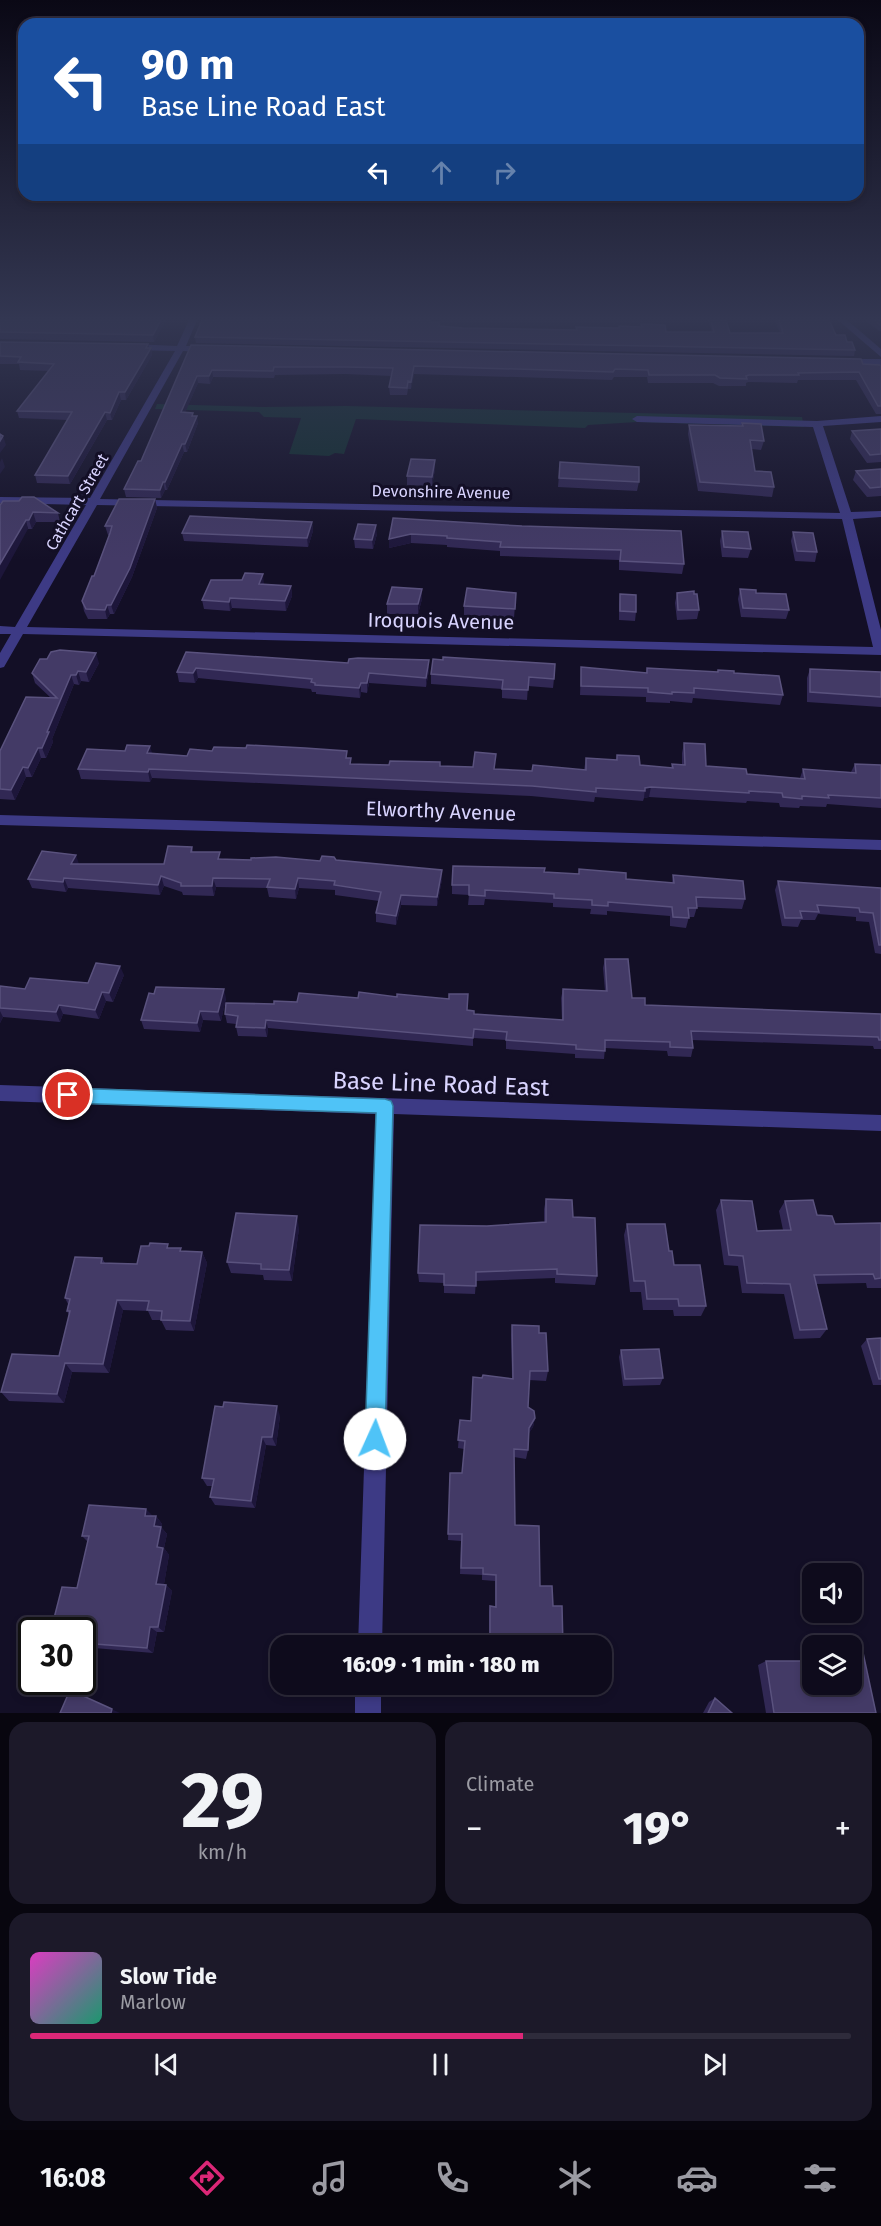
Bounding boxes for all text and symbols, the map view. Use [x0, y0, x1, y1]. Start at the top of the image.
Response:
text: 90 m [141, 40, 235, 90]
icon: left [42, 42, 120, 120]
text: Base Line Road East [141, 91, 385, 123]
icon: left [362, 156, 395, 189]
icon: ahead [425, 156, 458, 189]
icon: right [488, 156, 521, 189]
street label: Cathcart Street [42, 450, 112, 554]
street label: Devonshire Avenue [372, 481, 510, 503]
street label: Iroquois Avenue [367, 608, 515, 634]
street label: Elworthy Avenue [365, 796, 517, 826]
street label: Base Line Road East [332, 1066, 550, 1102]
pin [42, 1069, 93, 1120]
icon: arrive [51, 1078, 84, 1111]
position arrow [343, 1407, 407, 1471]
map controls [802, 1563, 862, 1695]
button: sound [802, 1563, 862, 1623]
speed limit sign: 30 [18, 1617, 96, 1695]
button: layers [802, 1635, 862, 1695]
text: 16:09 · 1 min · 180 m [342, 1651, 540, 1678]
text: 29 [181, 1754, 264, 1848]
text: Climate [466, 1772, 534, 1796]
text: 19° [623, 1802, 694, 1856]
text: − [466, 1809, 483, 1849]
text: + [835, 1809, 851, 1849]
text: km/h [198, 1840, 247, 1864]
text: Slow Tide [120, 1963, 217, 1990]
text: Marlow [120, 1990, 186, 2014]
icon: previous [150, 2048, 183, 2081]
icon: pause [424, 2048, 457, 2081]
icon: next [698, 2048, 731, 2081]
icon: directions [186, 2157, 228, 2199]
icon: music [309, 2157, 351, 2199]
icon: phone [431, 2157, 473, 2199]
icon: climate [554, 2157, 596, 2199]
icon: car [676, 2157, 718, 2199]
icon: filters [799, 2157, 841, 2199]
text: 16:08 [40, 2162, 106, 2194]

